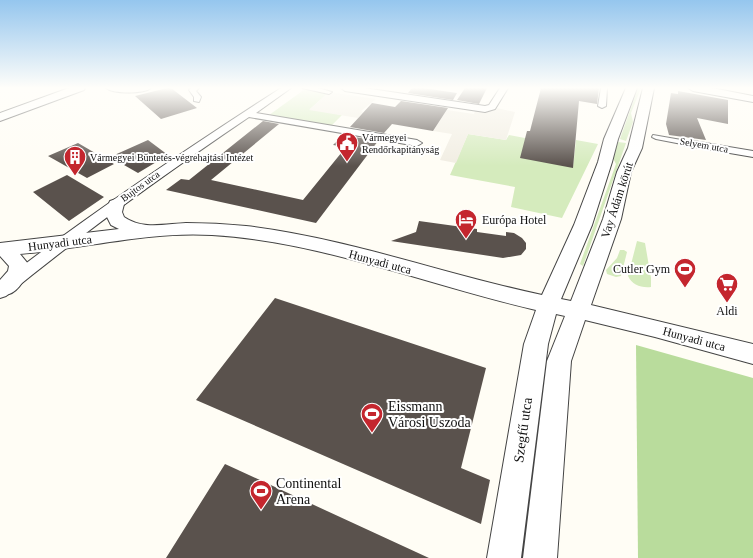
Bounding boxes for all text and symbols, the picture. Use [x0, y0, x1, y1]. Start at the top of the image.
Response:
public building icon: Vármegyei Rendőrkapitányság [334, 130, 360, 163]
place label: Vármegyei Rendőrkapitányság [362, 132, 439, 155]
street label: Selyem utca [679, 135, 730, 155]
building icon: Vármegyei Büntetés-végrehajtási Intézet [62, 144, 88, 177]
place label: Vármegyei Büntetés-végrehajtási Intézet [90, 152, 253, 163]
street label: Vay Ádám körút [598, 159, 636, 240]
street label: Bujtos utca [118, 168, 162, 204]
hotel icon: Európa Hotel [453, 207, 479, 240]
place label: Európa Hotel [482, 213, 547, 227]
street label: Hunyadi utca [27, 232, 93, 254]
street label: Hunyadi utca [347, 247, 414, 277]
sports icon: Cutler Gym [672, 256, 698, 289]
place label: Cutler Gym [613, 262, 671, 276]
supermarket icon: Aldi [714, 271, 740, 304]
place label: Aldi [716, 304, 738, 318]
street label: Hunyadi utca [661, 324, 728, 354]
street label: Szegfű utca [511, 396, 535, 464]
place label: Eissmann Városi Uszoda [388, 399, 472, 430]
sports icon: Eissmann Városi Uszoda [359, 401, 385, 434]
place label: Continental Arena [276, 476, 341, 507]
sports icon: Continental Arena [248, 478, 274, 511]

